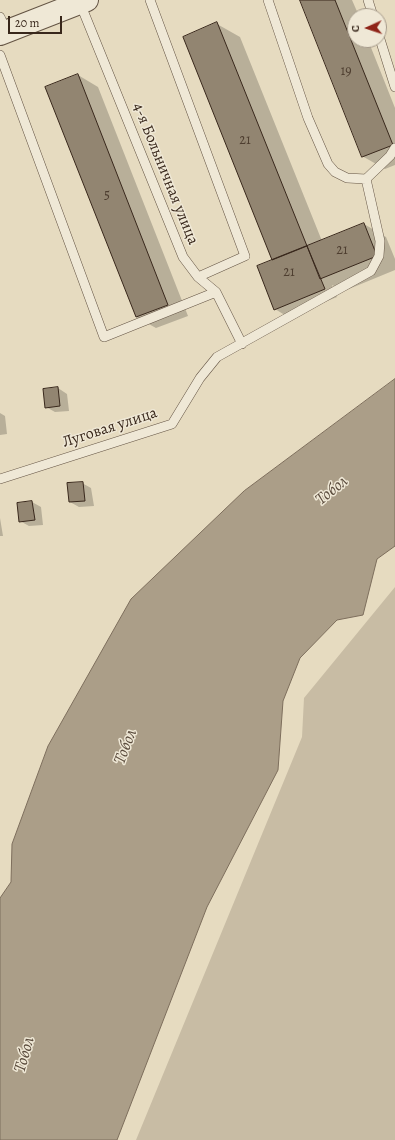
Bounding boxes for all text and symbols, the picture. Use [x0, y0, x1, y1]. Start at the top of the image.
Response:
scale bar [10, 8, 64, 34]
north arrow [347, 8, 387, 48]
text: 20 m [15, 15, 39, 31]
text: С [348, 25, 363, 32]
house number: 19 [340, 64, 352, 80]
street label: 4-я Больничная улица [128, 100, 202, 248]
house number: 21 [239, 133, 251, 149]
house number: 5 [104, 188, 110, 204]
house number: 21 [336, 243, 348, 259]
house number: 21 [283, 265, 295, 281]
street label: Луговая улица [60, 404, 160, 452]
water label: Тобол [312, 472, 352, 510]
water label: Тобол [110, 727, 142, 767]
water label: Тобол [10, 1035, 40, 1075]

